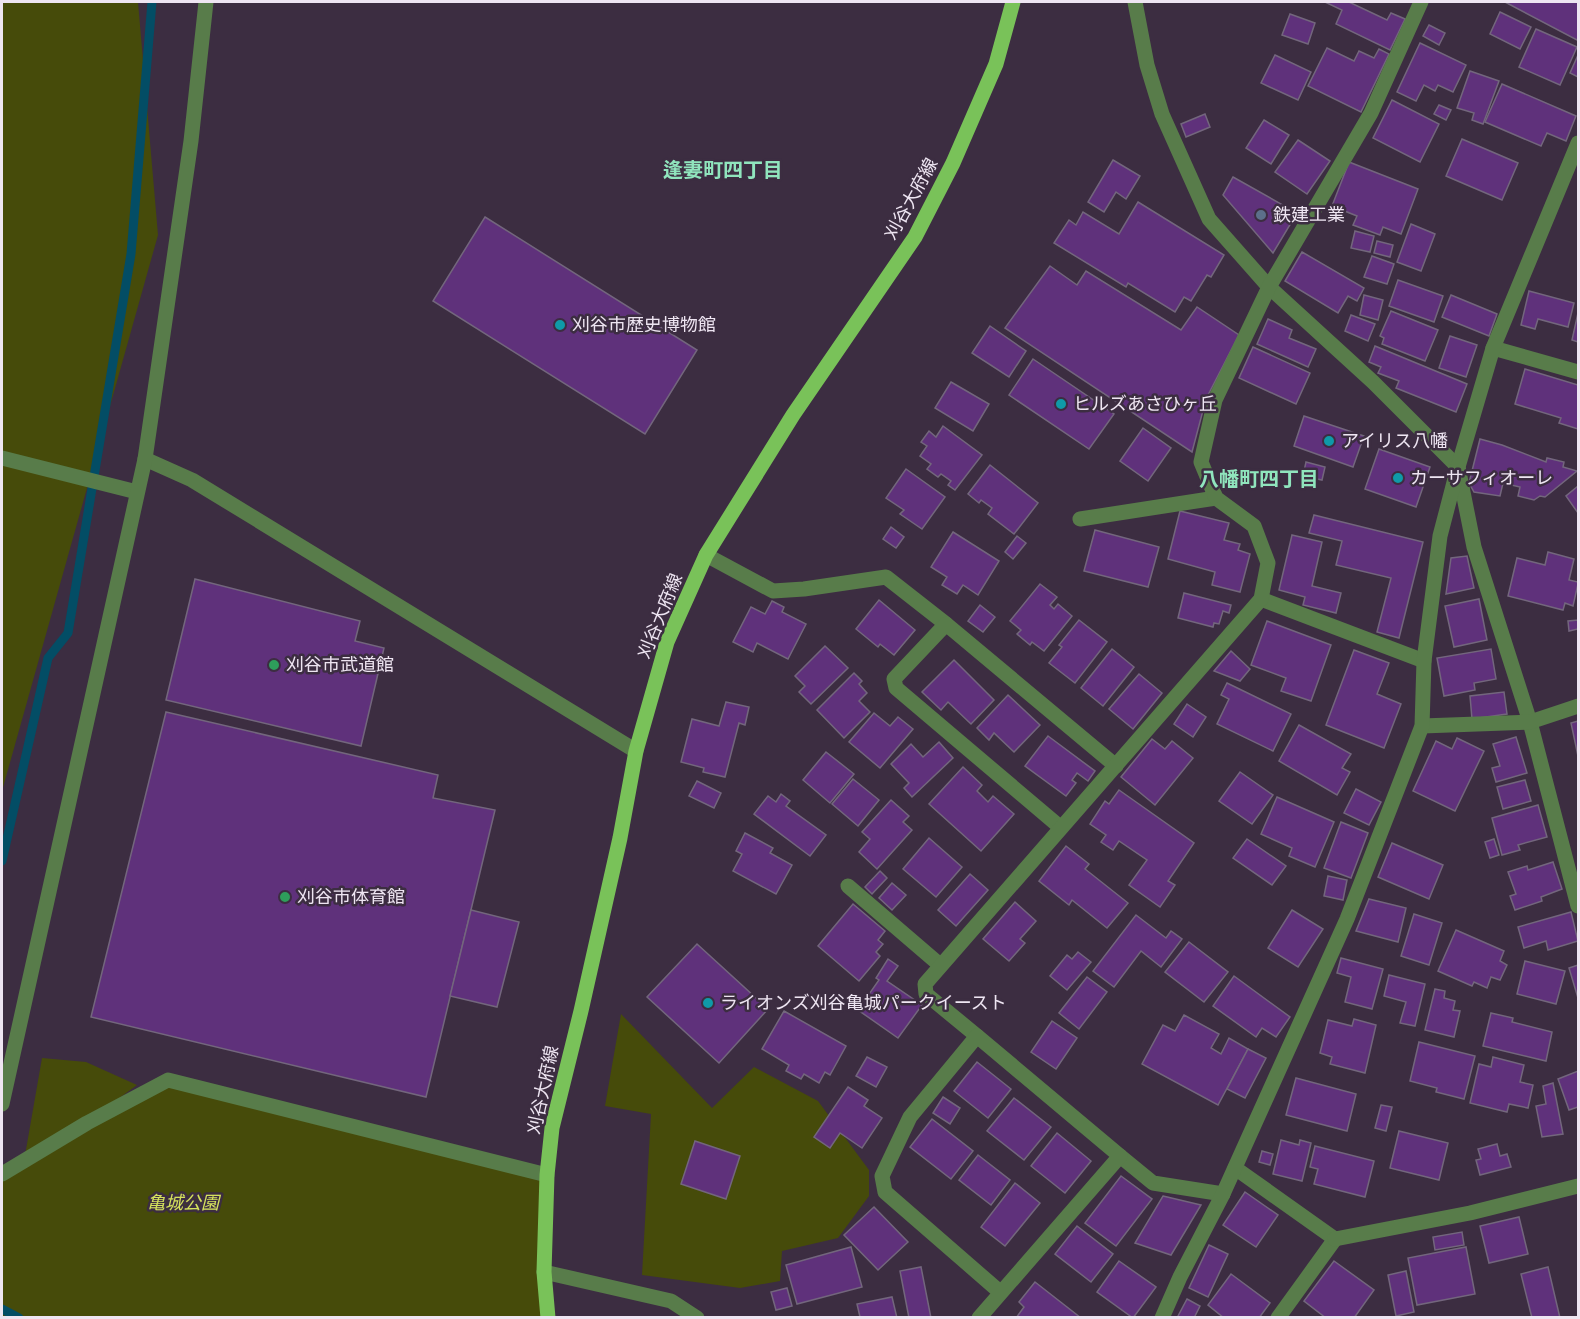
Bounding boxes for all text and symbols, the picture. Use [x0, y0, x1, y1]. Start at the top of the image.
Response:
street label: 刈谷大府線 [880, 154, 942, 244]
district label: 逢妻町四丁目 [663, 158, 783, 182]
place label: 鉄建工業 [1273, 204, 1345, 226]
marker: 鉄建工業 [1254, 208, 1268, 222]
place label: 刈谷市歴史博物館 [572, 314, 716, 336]
marker: 刈谷市歴史博物館 [553, 318, 567, 332]
place label: ヒルズあさひヶ丘 [1073, 393, 1217, 415]
marker: ヒルズあさひヶ丘 [1054, 397, 1068, 411]
place label: アイリス八幡 [1341, 430, 1448, 452]
marker: アイリス八幡 [1322, 434, 1336, 448]
district label: 八幡町四丁目 [1199, 467, 1319, 491]
place label: カーサフィオーレ [1410, 467, 1553, 489]
marker: カーサフィオーレ [1391, 471, 1405, 485]
street label: 刈谷大府線 [633, 570, 687, 662]
place label: 刈谷市武道館 [286, 654, 394, 676]
marker: 刈谷市武道館 [267, 658, 281, 672]
place label: 刈谷市体育館 [297, 886, 405, 908]
marker: 刈谷市体育館 [278, 890, 292, 904]
place label: ライオンズ刈谷亀城パークイースト [720, 992, 1007, 1014]
marker: ライオンズ刈谷亀城パークイースト [701, 996, 715, 1010]
street label: 刈谷大府線 [523, 1044, 563, 1136]
park label: 亀城公園 [147, 1192, 222, 1214]

